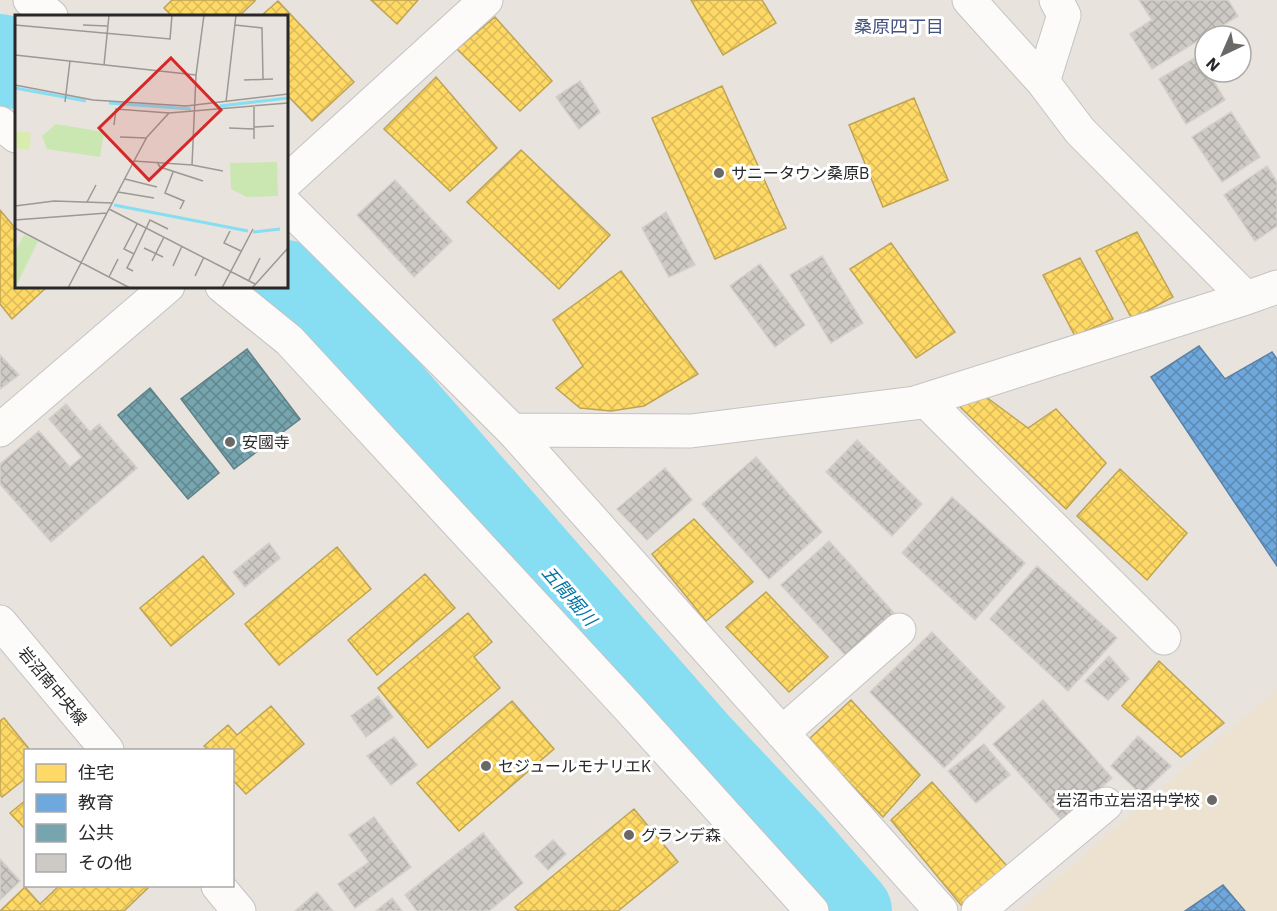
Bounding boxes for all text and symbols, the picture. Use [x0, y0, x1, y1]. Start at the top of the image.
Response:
inset map [15, 15, 288, 288]
district label: 桑原四丁目 [854, 15, 944, 38]
north arrow [1193, 24, 1253, 84]
text: N [1201, 54, 1224, 76]
place label: サニータウン桑原B [731, 163, 869, 183]
marker: サニータウン桑原B [712, 166, 726, 180]
place label: 安國寺 [242, 432, 290, 452]
marker: 安國寺 [223, 435, 237, 449]
water label: 五間堀川 [537, 561, 603, 632]
street label: 岩沼南中央線 [14, 643, 92, 729]
legend [24, 749, 234, 887]
place label: セジュールモナリエK [498, 756, 651, 776]
marker: セジュールモナリエK [479, 759, 493, 773]
text: 住宅 [78, 761, 114, 784]
place label: 岩沼市立岩沼中学校 [1056, 790, 1200, 810]
text: 教育 [78, 791, 114, 814]
marker: 岩沼市立岩沼中学校 [1205, 793, 1219, 807]
text: 公共 [78, 821, 114, 844]
place label: グランデ森 [641, 825, 721, 845]
marker: グランデ森 [622, 828, 636, 842]
text: その他 [78, 851, 132, 874]

